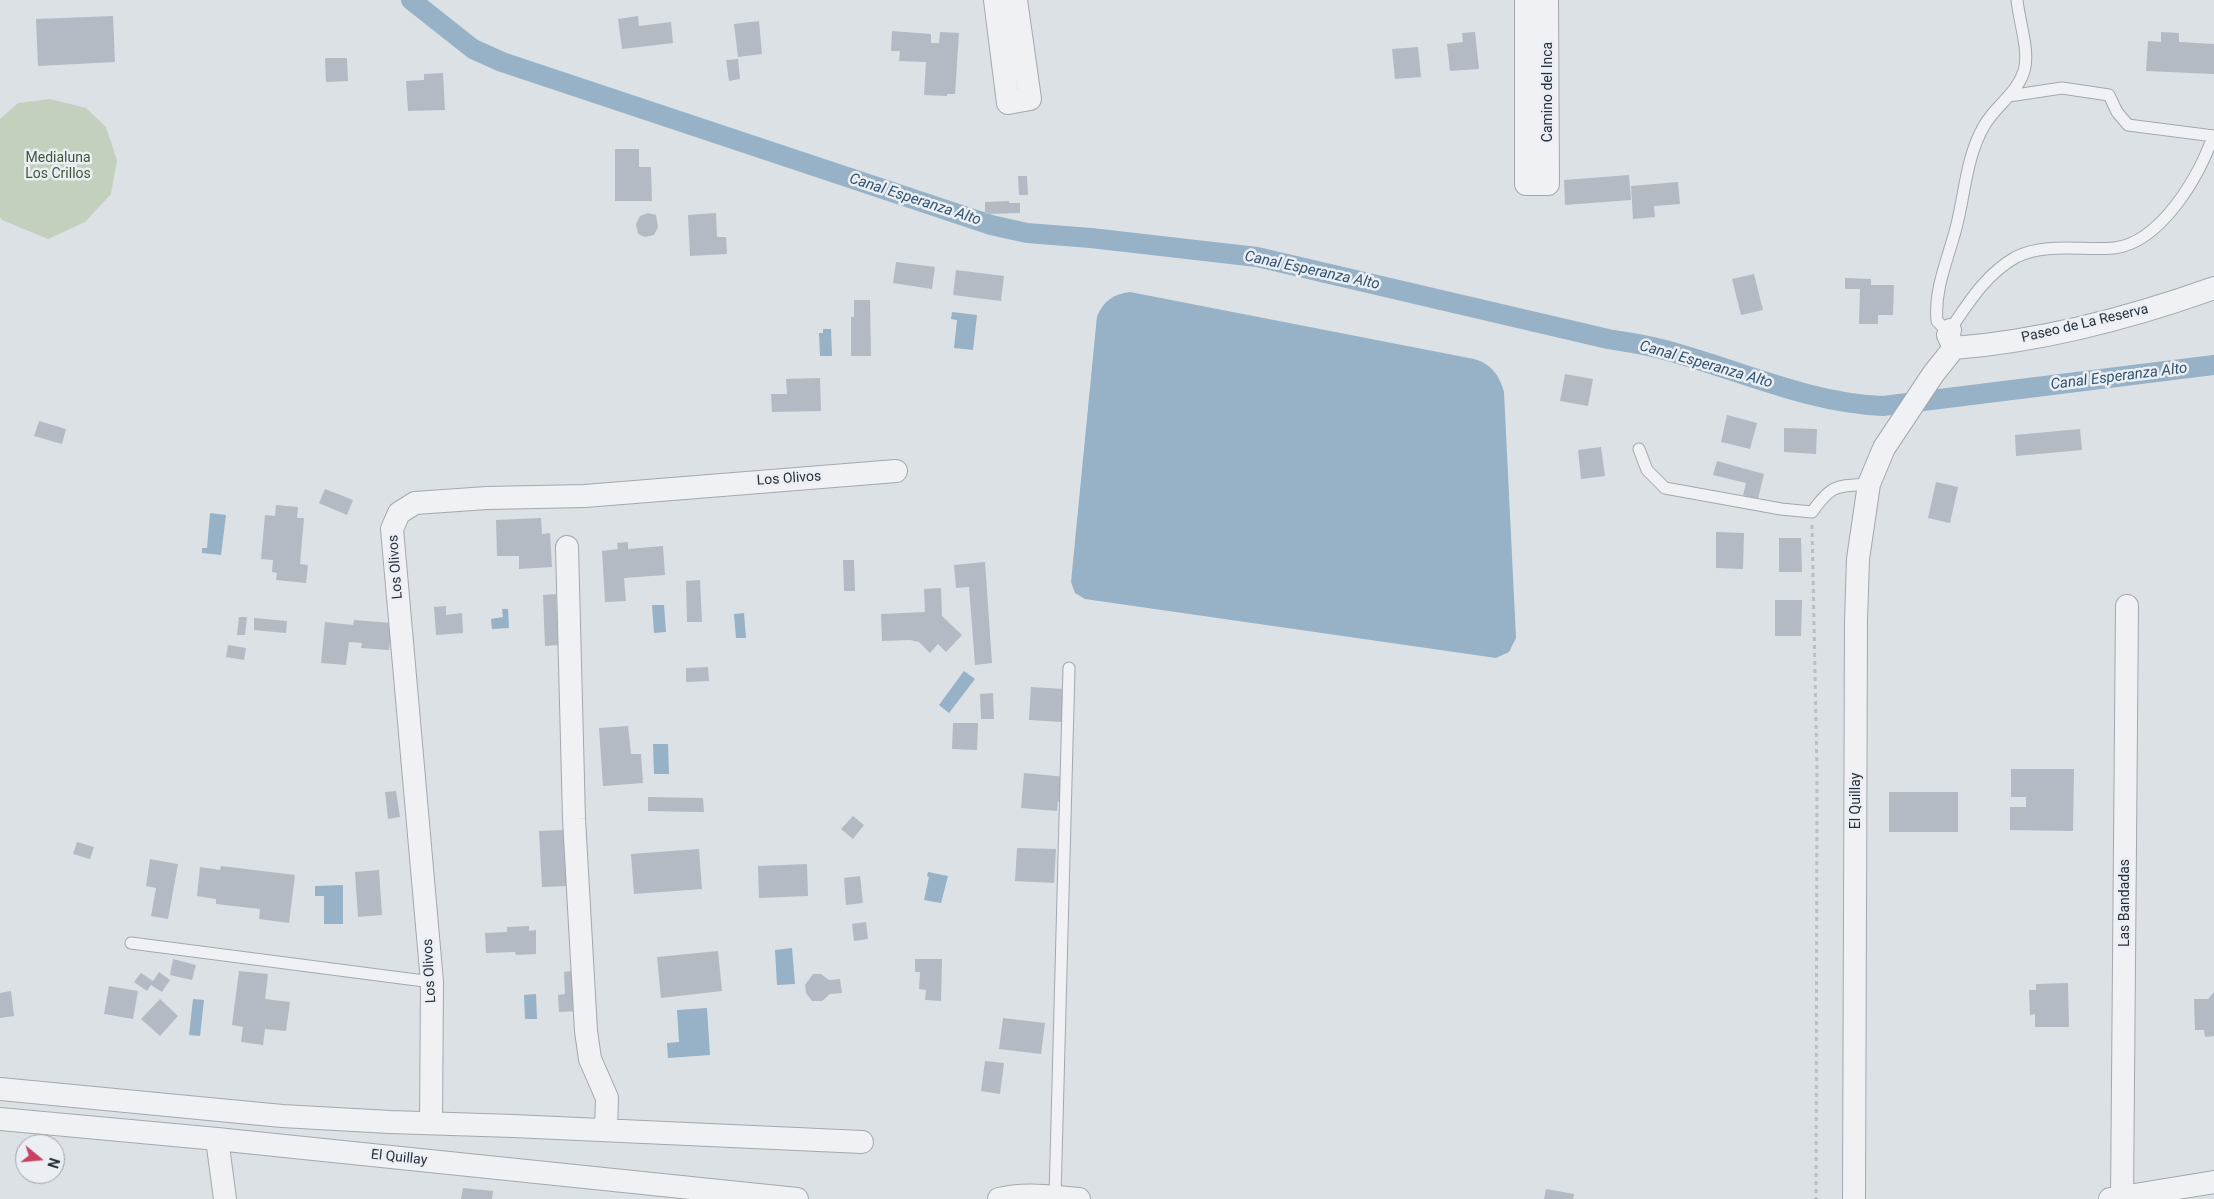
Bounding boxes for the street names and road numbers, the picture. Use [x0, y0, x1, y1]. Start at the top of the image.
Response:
street label: Camino del Inca [1540, 42, 1556, 142]
street label: Paseo de La Reserva [2020, 301, 2150, 347]
street label: Los Olivos [756, 468, 822, 490]
street label: Los Olivos [385, 534, 407, 600]
street label: El Quillay [1848, 773, 1864, 829]
street label: Las Bandadas [2117, 859, 2133, 947]
street label: Los Olivos [420, 938, 440, 1004]
street label: El Quillay [370, 1147, 428, 1169]

